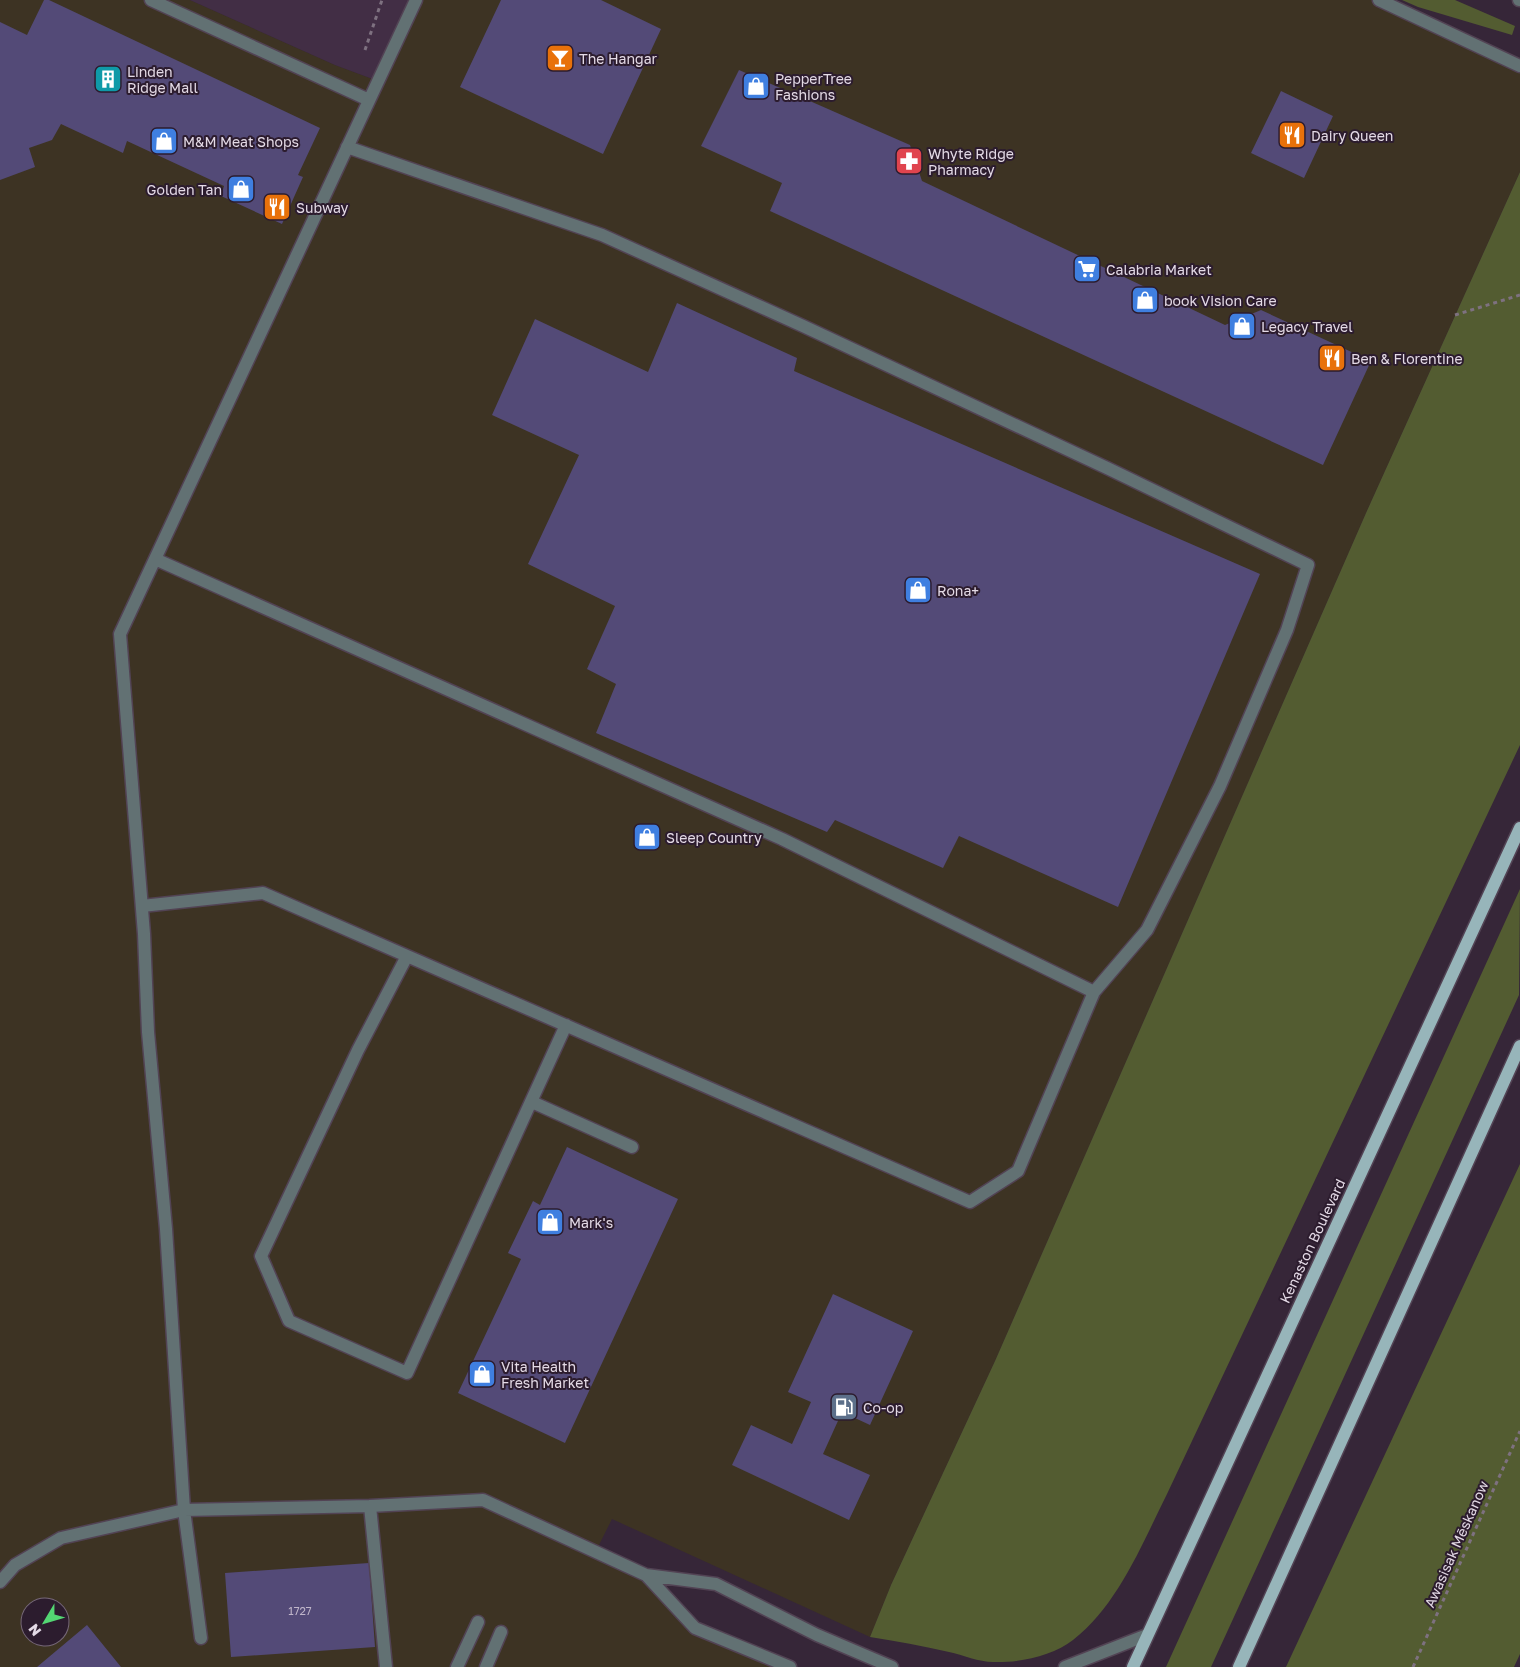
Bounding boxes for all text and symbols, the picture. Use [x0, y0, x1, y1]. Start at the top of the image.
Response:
bar icon: The Hangar [545, 43, 575, 73]
place label: The Hangar [579, 50, 658, 67]
place label: Linden Ridge Mall [127, 63, 198, 96]
building icon: Linden Ridge Mall [93, 64, 123, 94]
place label: PepperTree Fashions [775, 70, 852, 103]
shop icon: PepperTree Fashions [741, 71, 771, 101]
restaurant icon: Dairy Queen [1277, 120, 1307, 150]
shop icon: M&M Meat Shops [149, 126, 179, 156]
place label: Dairy Queen [1311, 127, 1393, 144]
place label: M&M Meat Shops [183, 133, 299, 150]
place label: Whyte Ridge Pharmacy [928, 145, 1014, 178]
pharmacy icon: Whyte Ridge Pharmacy [894, 146, 924, 176]
shop icon: Golden Tan [226, 174, 256, 204]
place label: Golden Tan [147, 181, 222, 198]
restaurant icon: Subway [262, 192, 292, 222]
place label: Subway [296, 199, 349, 216]
supermarket icon: Calabria Market [1072, 254, 1102, 284]
place label: Calabria Market [1106, 261, 1212, 278]
shop icon: book Vision Care [1130, 285, 1160, 315]
place label: book Vision Care [1164, 292, 1277, 309]
shop icon: Legacy Travel [1227, 311, 1257, 341]
place label: Legacy Travel [1261, 318, 1353, 335]
restaurant icon: Ben & Florentine [1317, 343, 1347, 373]
place label: Ben & Florentine [1351, 350, 1463, 367]
shop icon: Rona+ [903, 575, 933, 605]
place label: Rona+ [937, 582, 979, 599]
shop icon: Sleep Country [632, 822, 662, 852]
place label: Sleep Country [666, 829, 762, 846]
street label: Kenaston Boulevard [1276, 1176, 1348, 1306]
shop icon: Mark's [535, 1207, 565, 1237]
place label: Mark's [569, 1214, 613, 1231]
place label: Vita Health Fresh Market [501, 1358, 589, 1391]
shop icon: Vita Health Fresh Market [467, 1359, 497, 1389]
fuel station icon: Co-op [829, 1392, 859, 1422]
place label: Co-op [863, 1399, 903, 1416]
street label: Awasisak Mēskanow [1420, 1478, 1492, 1610]
north arrow [20, 1597, 70, 1647]
house number: 1727 [288, 1604, 312, 1617]
text: N [24, 1621, 44, 1640]

